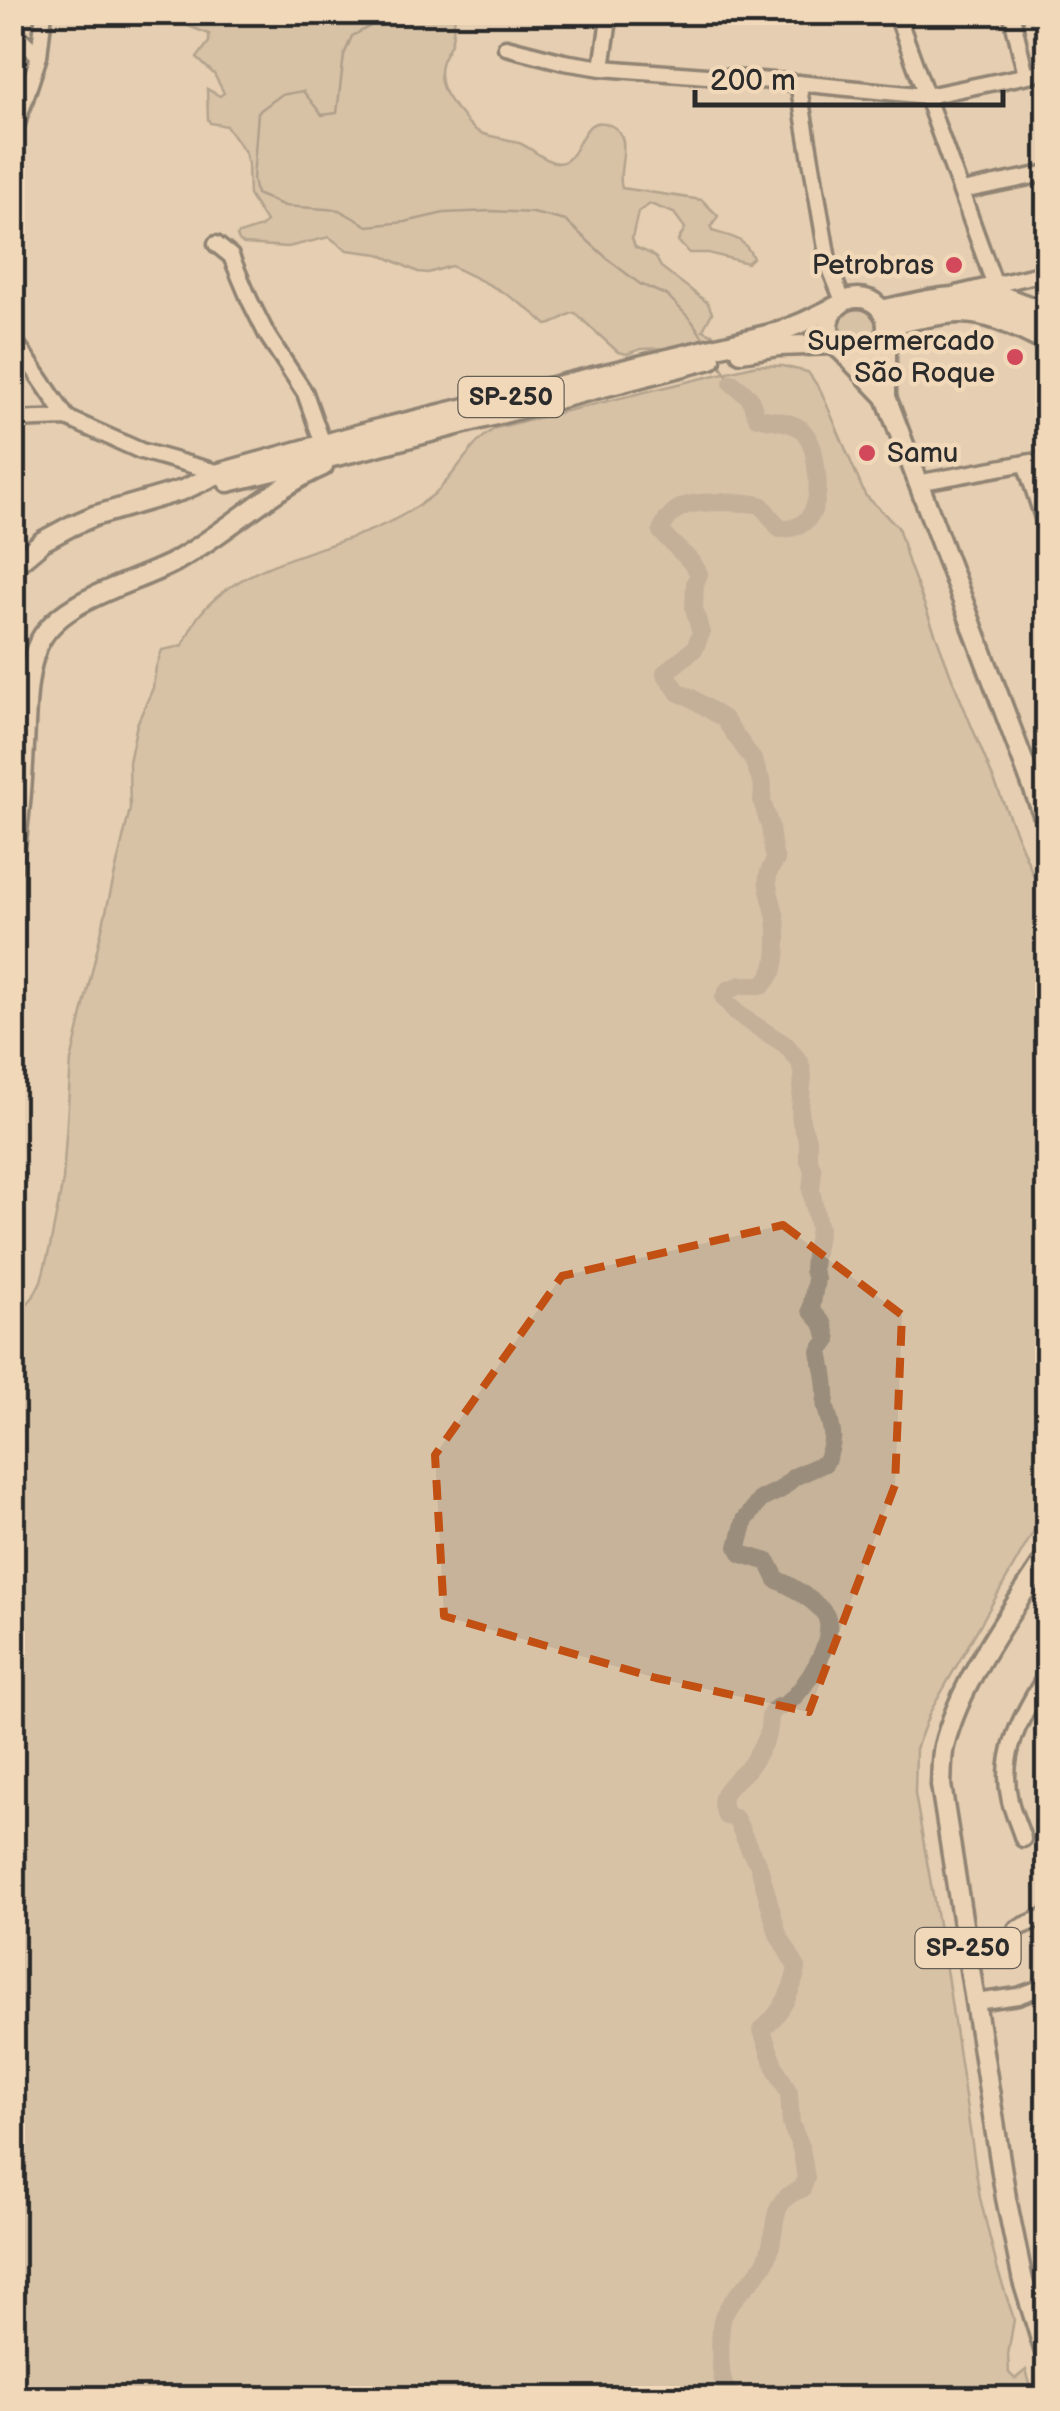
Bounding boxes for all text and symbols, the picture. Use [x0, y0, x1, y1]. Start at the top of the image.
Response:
scale bar [695, 45, 1002, 107]
text: 200 m [710, 63, 796, 99]
place label: Petrobras [812, 249, 934, 282]
marker: Petrobras [943, 254, 965, 276]
place label: Supermercado São Roque [808, 325, 995, 390]
marker: Supermercado São Roque [1004, 346, 1026, 368]
road number: SP-250 [458, 377, 564, 417]
place label: Samu [887, 437, 958, 470]
marker: Samu [856, 442, 878, 464]
road number: SP-250 [916, 1928, 1020, 1968]

